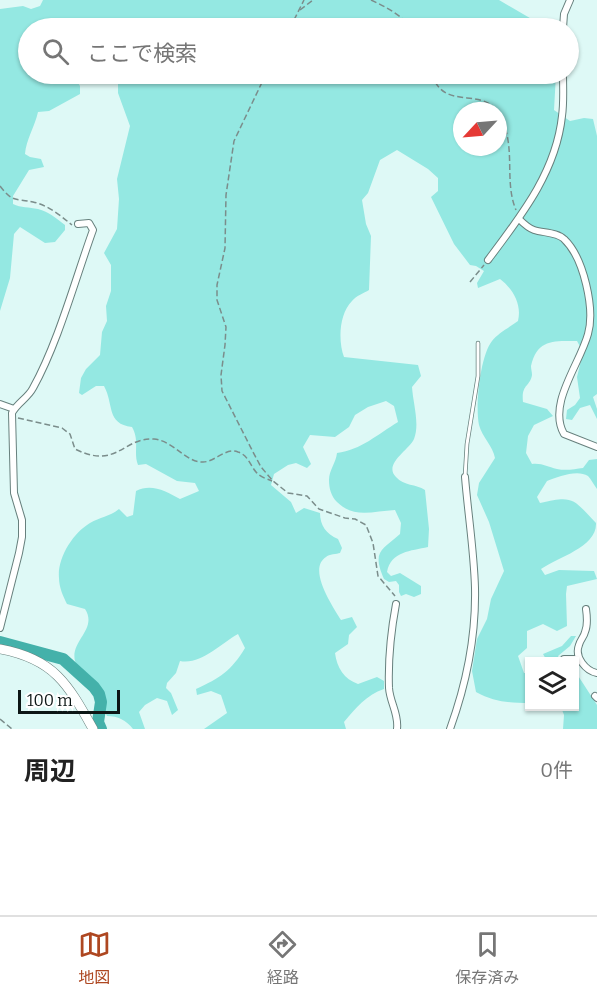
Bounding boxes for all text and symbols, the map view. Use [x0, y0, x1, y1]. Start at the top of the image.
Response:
search box [18, 18, 579, 84]
icon: search [39, 35, 72, 68]
text: ここで検索 [87, 40, 197, 67]
north arrow [453, 102, 507, 156]
map controls [525, 657, 579, 711]
button: layers [525, 657, 579, 711]
scale bar [18, 687, 120, 714]
text: 100 m [27, 691, 72, 710]
text: 周辺 [24, 756, 76, 787]
text: 0件 [540, 758, 573, 782]
tab: 地図 [78, 928, 111, 988]
tab: 経路 [266, 928, 299, 988]
tab: 保存済み [455, 928, 519, 988]

